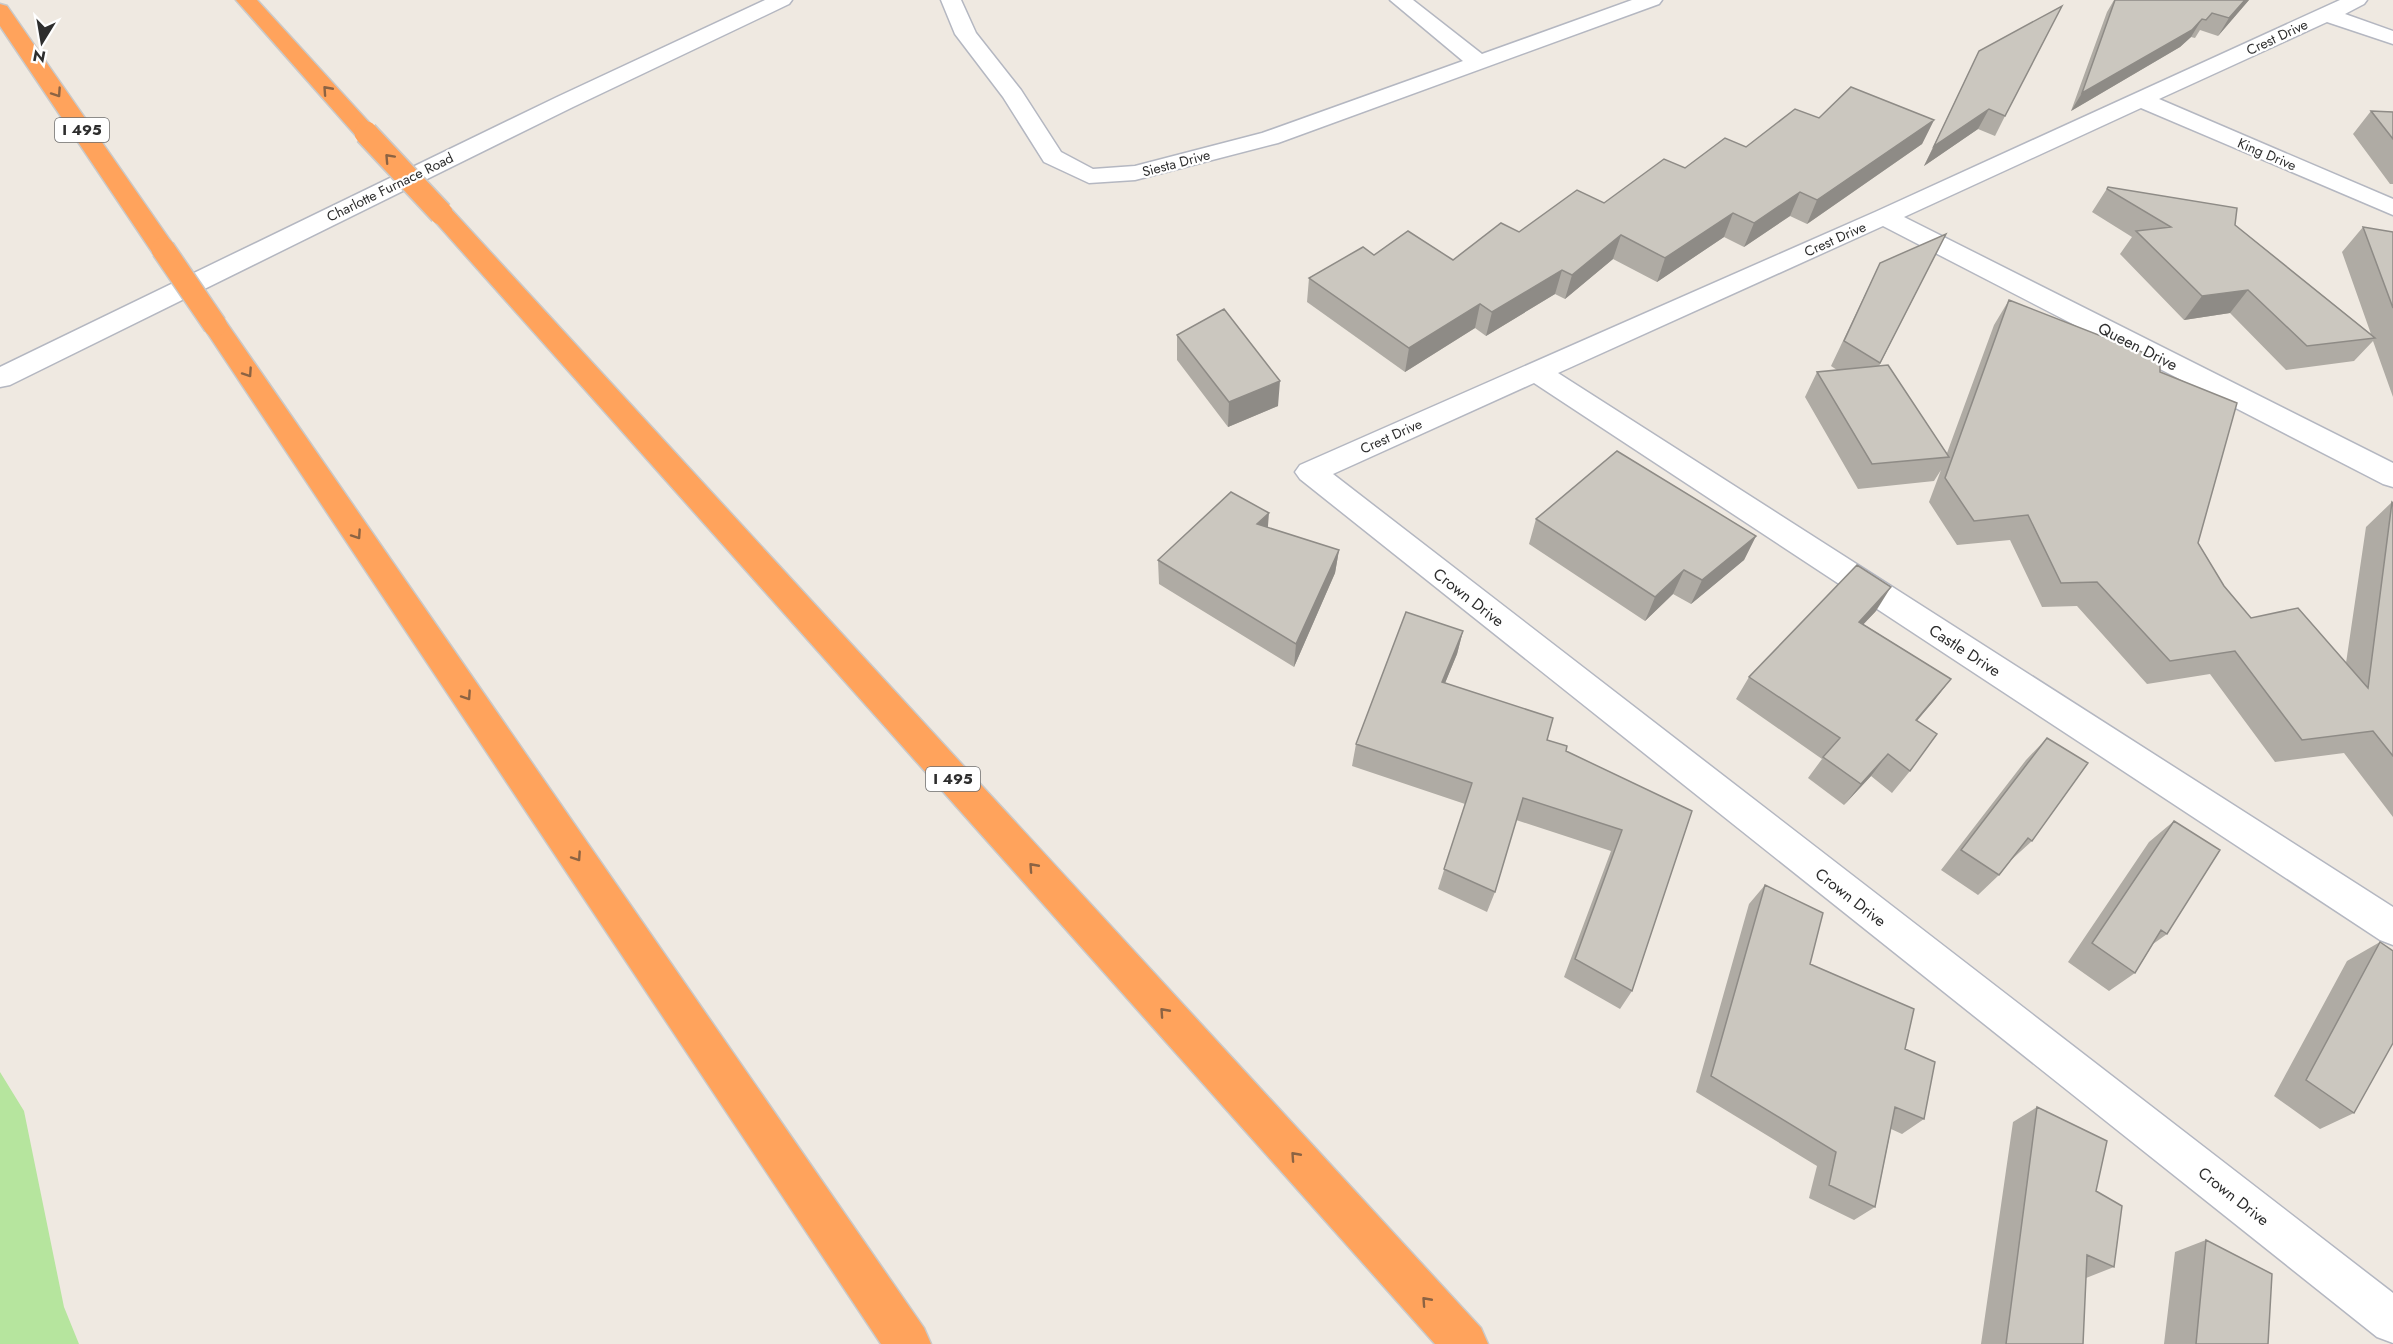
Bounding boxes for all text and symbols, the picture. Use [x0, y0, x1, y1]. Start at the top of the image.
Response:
north arrow [12, 12, 72, 72]
street label: Crest Drive [2243, 14, 2311, 60]
text: N [31, 44, 48, 69]
one-way arrow [50, 86, 61, 97]
one-way arrow [323, 86, 334, 97]
road number: I 495 [55, 118, 109, 142]
street label: King Drive [2234, 133, 2300, 175]
street label: Siesta Drive [1140, 144, 1212, 182]
street label: Charlotte Furnace Road [323, 148, 457, 226]
one-way arrow [385, 154, 396, 165]
street label: Crest Drive [1801, 216, 1869, 262]
street label: Queen Drive [2094, 317, 2181, 376]
one-way arrow [240, 367, 251, 378]
street label: Crest Drive [1357, 413, 1425, 459]
one-way arrow [350, 528, 361, 539]
street label: Crown Drive [1428, 562, 1509, 632]
street label: Castle Drive [1924, 619, 2005, 682]
one-way arrow [460, 689, 471, 700]
road number: I 495 [926, 767, 980, 791]
one-way arrow [570, 850, 581, 861]
street label: Crown Drive [1810, 862, 1891, 932]
one-way arrow [1029, 863, 1040, 874]
one-way arrow [1160, 1008, 1171, 1018]
one-way arrow [1291, 1152, 1302, 1163]
street label: Crown Drive [2193, 1161, 2274, 1231]
one-way arrow [1422, 1297, 1433, 1307]

